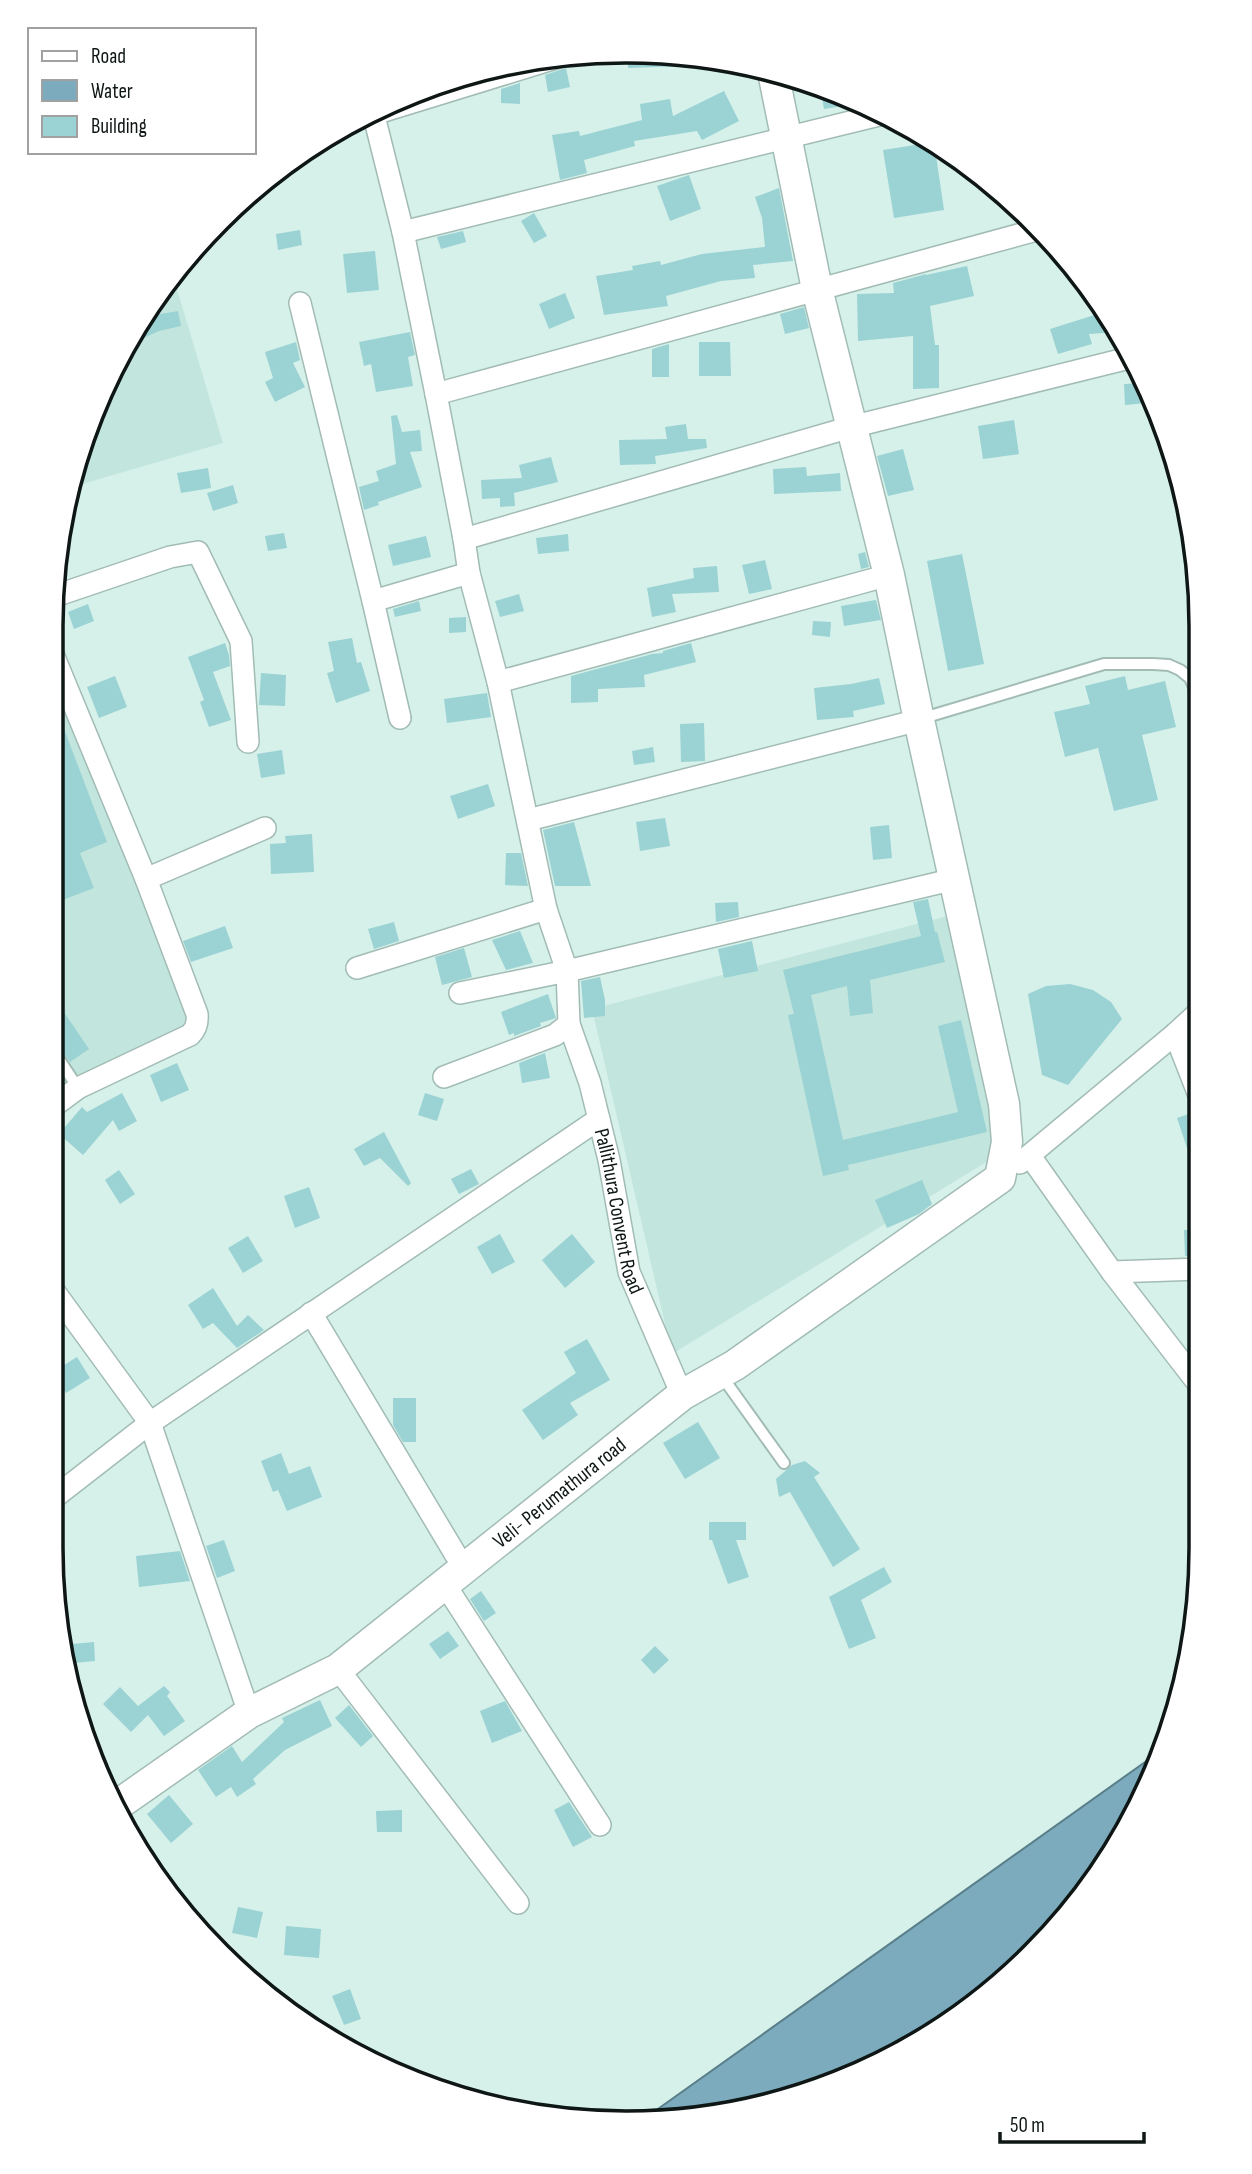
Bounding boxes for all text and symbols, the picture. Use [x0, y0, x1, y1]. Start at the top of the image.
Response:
legend [28, 28, 256, 154]
text: Road [91, 44, 126, 69]
text: Water [91, 79, 133, 104]
text: Building [91, 114, 147, 139]
street label: Pallithura Convent Road [589, 1126, 649, 1297]
street label: Veli- Perumathura road [488, 1432, 631, 1553]
scale bar [1000, 2100, 1144, 2144]
text: 50 m [1010, 2113, 1045, 2138]

